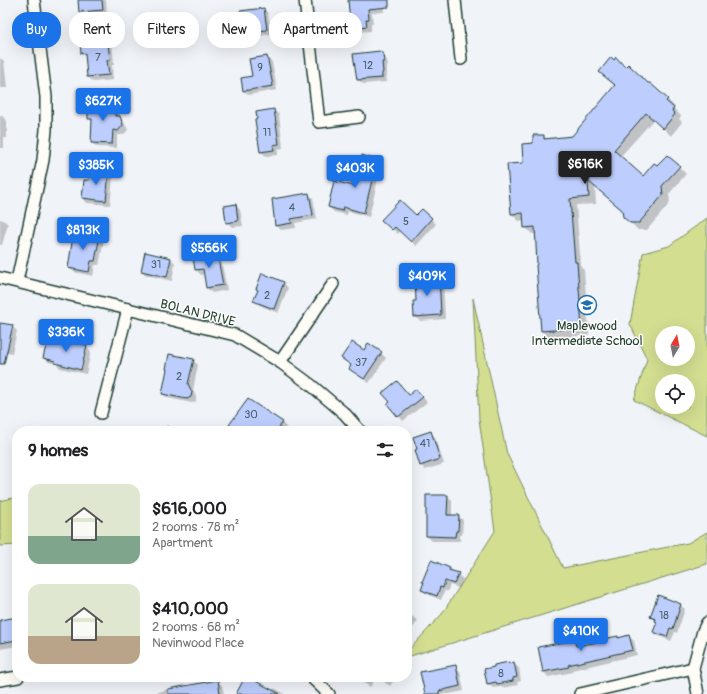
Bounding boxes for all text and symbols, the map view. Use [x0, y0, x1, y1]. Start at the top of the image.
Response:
chip: Buy [12, 12, 61, 48]
chip: Rent [69, 12, 125, 48]
chip: Filters [133, 12, 199, 48]
chip: New [207, 12, 261, 48]
chip: Apartment [269, 12, 362, 48]
house number: 7 [95, 51, 101, 64]
house number: 12 [363, 59, 373, 72]
house number: 9 [257, 61, 263, 74]
pin: $627K [75, 88, 131, 122]
text: $627K [85, 93, 121, 109]
house number: 11 [263, 126, 271, 139]
pin: $616K [557, 151, 613, 185]
pin: $385K [68, 152, 124, 186]
pin: $403K [327, 155, 383, 189]
text: $616K [567, 156, 603, 172]
text: $385K [78, 157, 114, 173]
text: $403K [336, 160, 374, 176]
house number: 4 [289, 201, 296, 214]
house number: 5 [403, 215, 409, 228]
pin: $813K [55, 217, 111, 251]
text: $813K [66, 222, 100, 238]
pin: $566K [181, 235, 237, 269]
text: $566K [190, 240, 228, 256]
house number: 31 [151, 258, 161, 271]
pin: $409K [399, 263, 455, 297]
text: $409K [408, 268, 446, 284]
house number: 2 [264, 289, 270, 302]
school or university icon: Maplewood Intermediate School [576, 294, 598, 316]
street label: BOLAN DRIVE [159, 296, 237, 330]
place label: Maplewood Intermediate School [531, 318, 643, 349]
pin: $336K [38, 319, 94, 353]
text: $336K [48, 324, 84, 340]
north arrow [655, 326, 695, 366]
map controls [655, 326, 695, 414]
house number: 37 [355, 356, 367, 369]
house number: 2 [176, 370, 182, 383]
button: locate [655, 374, 695, 414]
house number: 30 [244, 408, 258, 421]
house number: 41 [420, 437, 430, 450]
icon: filters [374, 439, 396, 461]
text: 9 homes [28, 440, 88, 461]
text: $616,000 [152, 498, 227, 519]
icon: home [60, 500, 108, 548]
text: 2 rooms · 78 m² [152, 519, 239, 535]
text: Apartment [152, 535, 213, 551]
text: $410,000 [152, 598, 228, 619]
icon: home [60, 600, 108, 648]
house number: 18 [659, 609, 669, 622]
pin: $410K [553, 618, 609, 652]
text: 2 rooms · 68 m² [152, 619, 240, 635]
text: $410K [563, 623, 599, 639]
text: Nevinwood Place [152, 635, 244, 651]
house number: 8 [498, 667, 504, 680]

